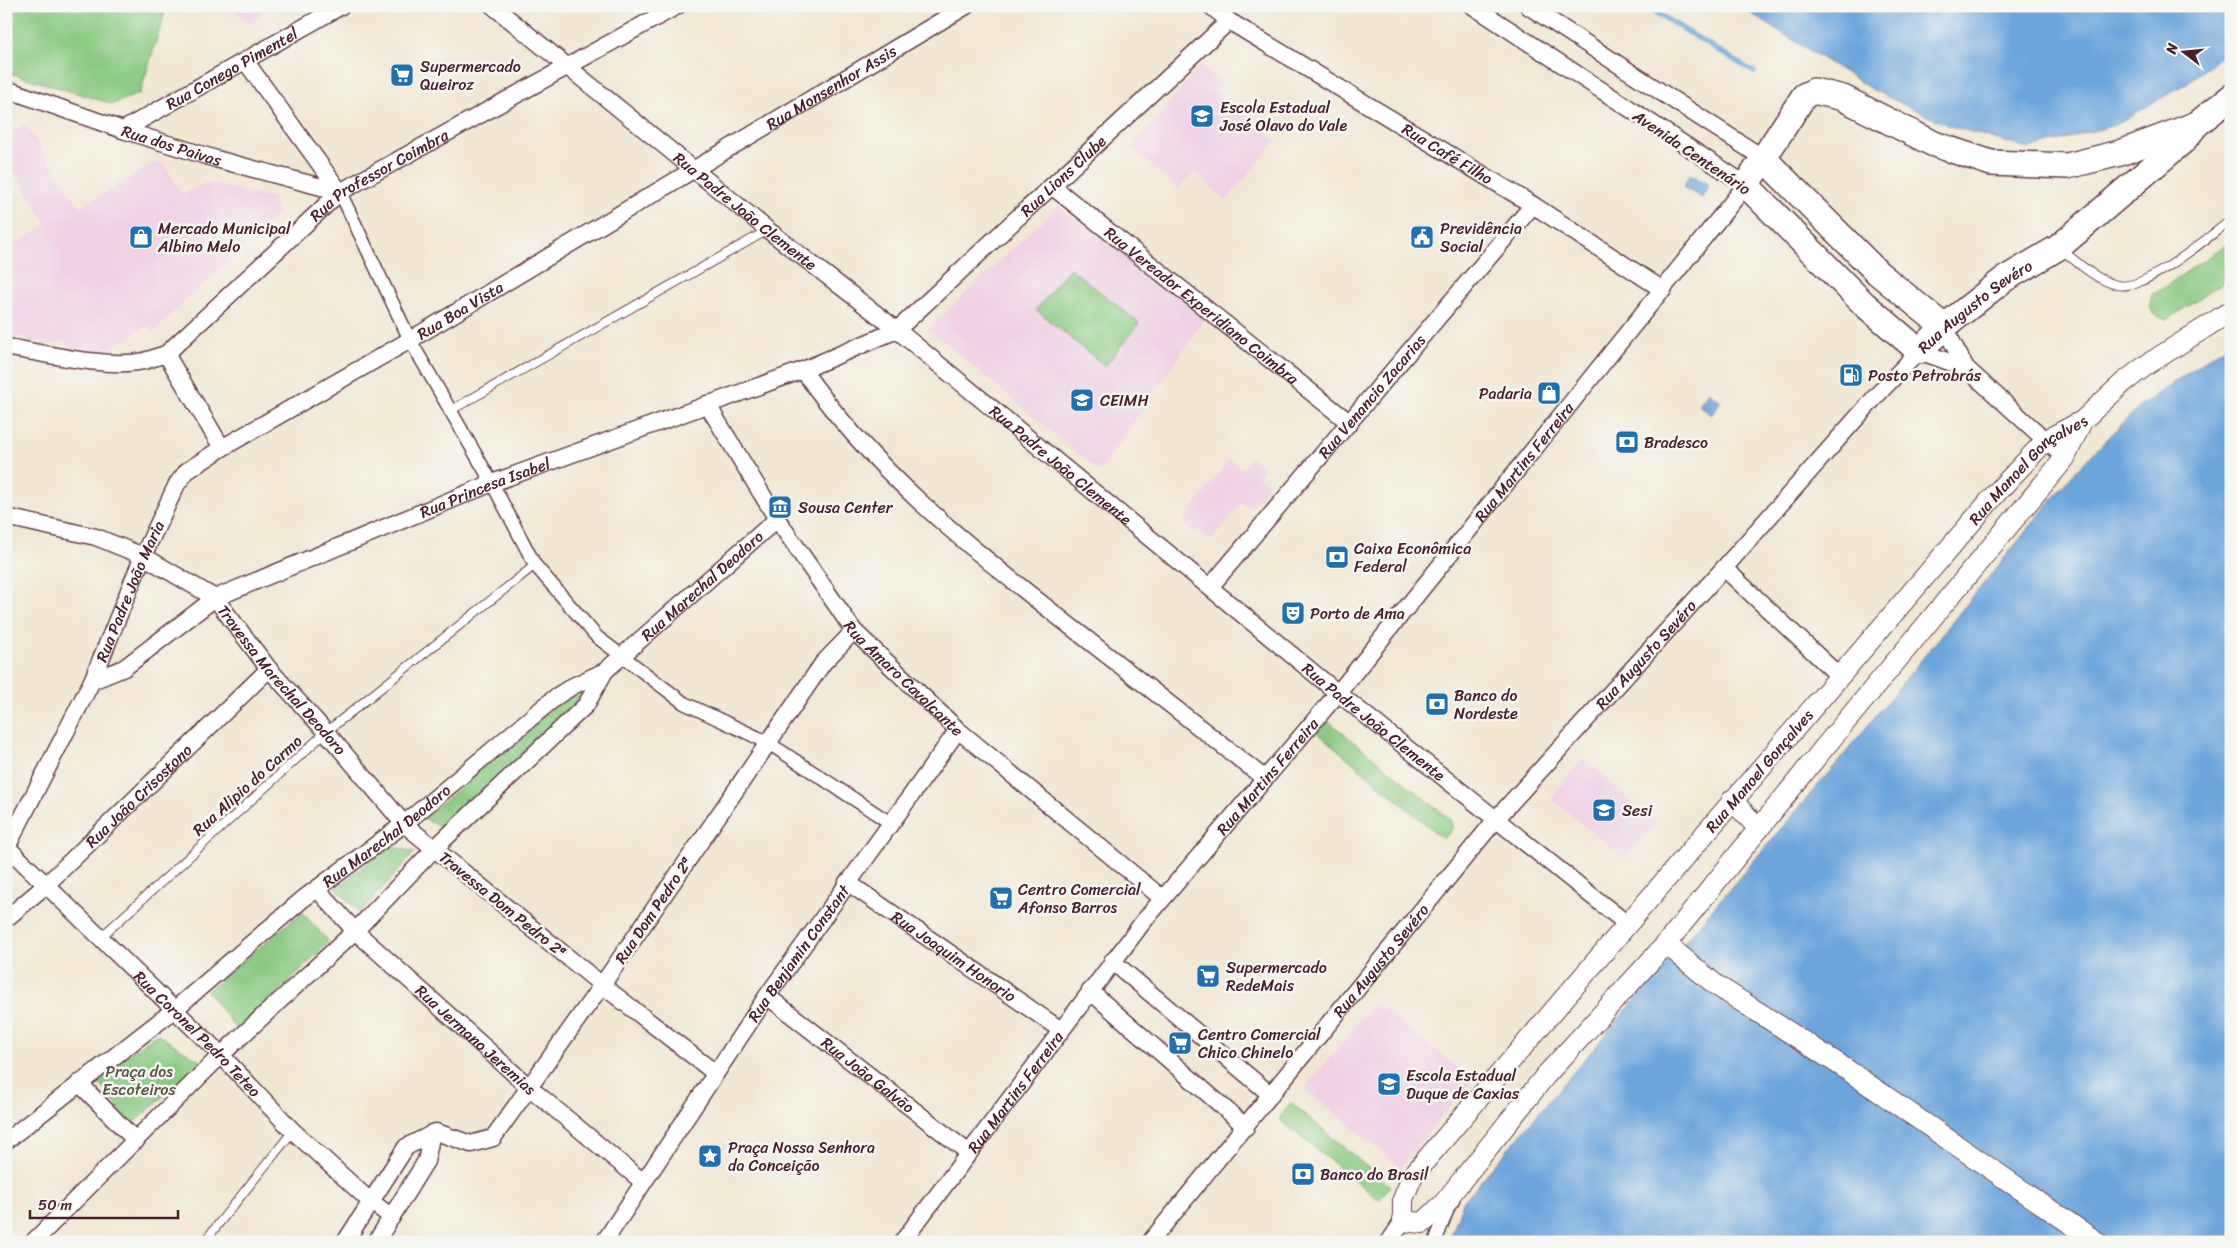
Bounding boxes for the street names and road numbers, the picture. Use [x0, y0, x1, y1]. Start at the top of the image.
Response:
street label: Rua Conego Pimentel [160, 19, 304, 118]
street label: Rua Monsenhor Assis [760, 36, 903, 138]
street label: Avenida Centenário [1626, 101, 1757, 203]
street label: Rua Café Filho [1396, 115, 1499, 193]
street label: Rua dos Paivas [118, 116, 225, 175]
street label: Rua Professor Coimbra [302, 120, 455, 229]
street label: Rua Lions Clube [1013, 128, 1114, 224]
street label: Rua Padre João Clemente [667, 144, 824, 278]
street label: Rua Vereador Experidiano Coimbra [1098, 219, 1306, 393]
street label: Rua Augusto Sevéro [1910, 252, 2038, 361]
street label: Rua Boa Vista [411, 273, 509, 348]
street label: Rua Venancio Zacarias [1310, 327, 1433, 465]
street label: Rua Martins Ferreira [1467, 395, 1582, 529]
street label: Rua Padre João Clemente [983, 397, 1139, 533]
street label: Rua Manoel Gonçalves [1961, 408, 2095, 532]
street label: Rua Princesa Isabel [415, 449, 555, 527]
street label: Rua Padre João Maria [87, 516, 173, 667]
street label: Rua Marechal Deodoro [634, 523, 771, 649]
street label: Rua Augusto Sevéro [1588, 593, 1704, 716]
street label: Travessa Marechal Deodoro [210, 598, 354, 762]
street label: Rua Amaro Cavalcante [836, 614, 971, 744]
street label: Rua Padre João Clemente [1295, 655, 1452, 789]
street label: Rua Manoel Gonçalves [1698, 702, 1821, 840]
street label: Rua Martins Ferreira [1209, 710, 1327, 842]
street label: Rua Alipio do Carmo [185, 728, 309, 843]
street label: Rua João Crisostono [78, 737, 199, 855]
street label: Rua Marechal Deodoro [316, 776, 458, 895]
street label: Travessa Dom Pedro 2ª [432, 843, 573, 965]
street label: Rua Dom Pedro 2ª [607, 851, 700, 970]
street label: Rua Benjamin Constant [740, 878, 858, 1028]
street label: Rua Augusto Sevéro [1325, 897, 1437, 1024]
street label: Rua Joaquim Honorio [885, 903, 1022, 1010]
street label: Rua Coronel Pedro Teteo [126, 963, 268, 1104]
street label: Rua Jermano Jeremias [408, 977, 543, 1103]
street label: Rua Martins Ferreira [960, 1024, 1072, 1160]
street label: Rua João Galvão [815, 1029, 921, 1121]

